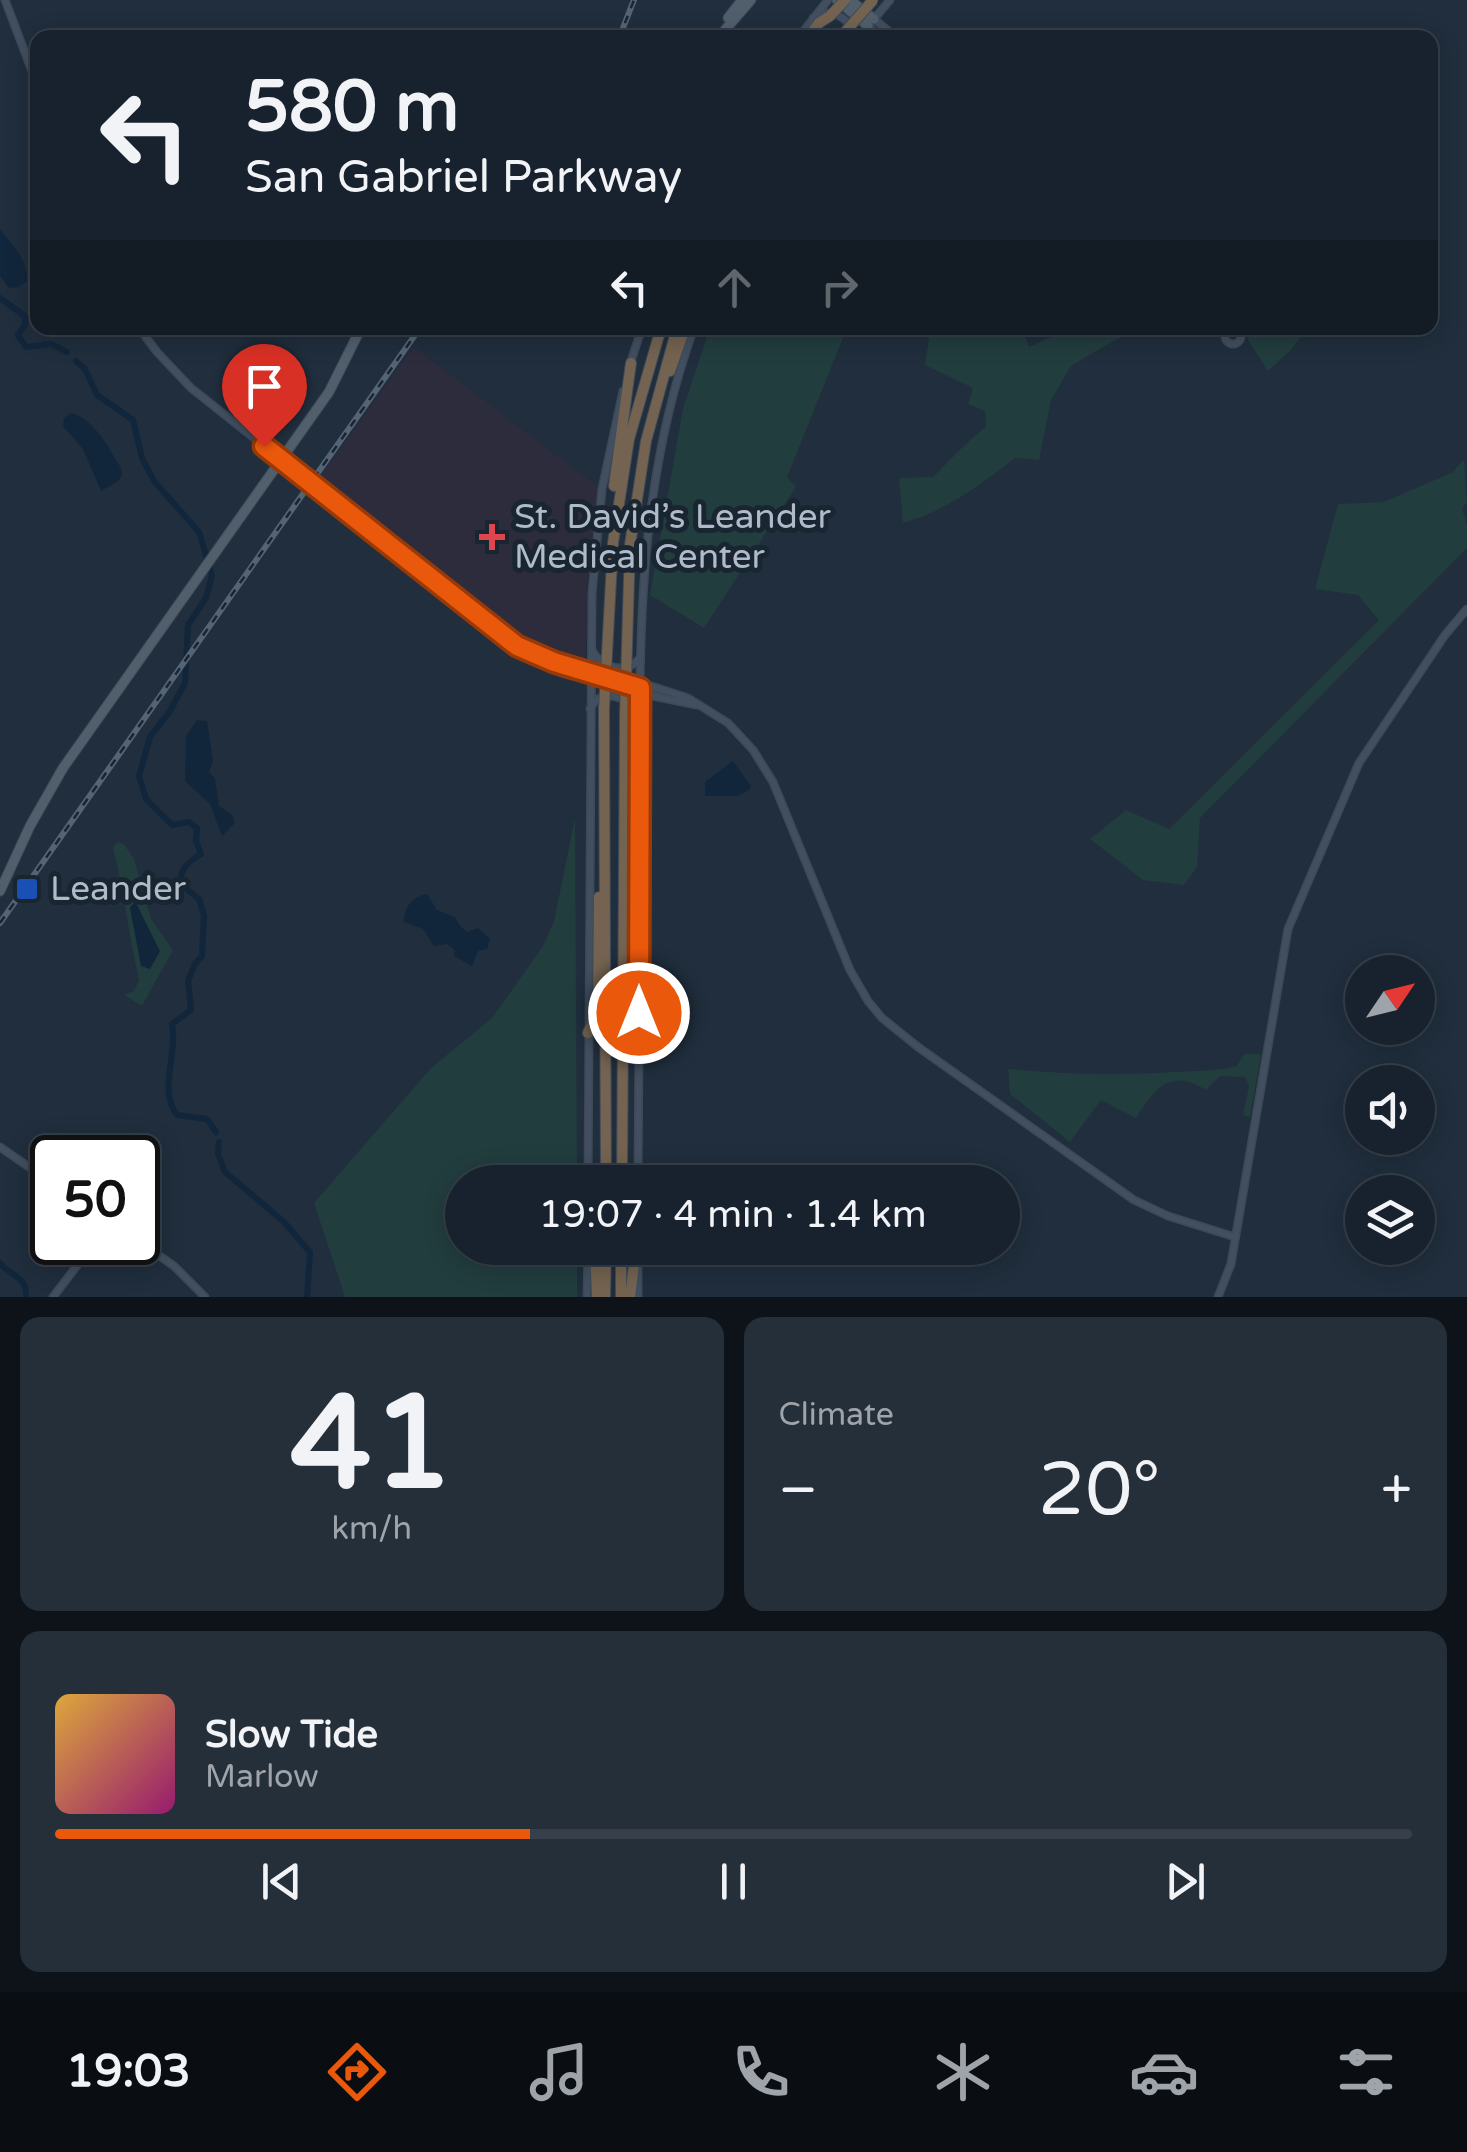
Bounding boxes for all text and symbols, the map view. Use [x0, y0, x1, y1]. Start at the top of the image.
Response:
text: 580 m [245, 66, 459, 150]
icon: left [80, 70, 210, 200]
text: San Gabriel Parkway [245, 151, 682, 205]
icon: left [602, 260, 657, 315]
icon: ahead [707, 260, 762, 315]
icon: right [812, 260, 867, 315]
pin [222, 344, 307, 447]
icon: arrive [237, 359, 292, 414]
place label: St. David’s Leander Medical Center [514, 496, 832, 578]
marker: St. David’s Leander Medical Center [479, 524, 505, 550]
place label: Leander [50, 868, 187, 910]
marker: Leander [14, 876, 40, 902]
north arrow [1345, 955, 1435, 1045]
map controls [1345, 955, 1435, 1265]
position arrow [587, 961, 691, 1065]
button: sound [1345, 1065, 1435, 1155]
speed limit sign: 50 [30, 1135, 160, 1265]
button: layers [1345, 1175, 1435, 1265]
text: 19:07 · 4 min · 1.4 km [538, 1192, 927, 1238]
text: 41 [290, 1367, 453, 1523]
text: Climate [779, 1396, 894, 1434]
text: 20° [1038, 1445, 1161, 1535]
text: − [779, 1458, 818, 1524]
text: + [1381, 1458, 1412, 1524]
text: km/h [332, 1510, 412, 1548]
text: Slow Tide [205, 1712, 378, 1758]
text: Marlow [205, 1758, 319, 1796]
icon: previous [254, 1854, 309, 1909]
icon: pause [706, 1854, 761, 1909]
icon: next [1158, 1854, 1213, 1909]
icon: directions [322, 2037, 392, 2107]
icon: music [524, 2037, 594, 2107]
icon: phone [726, 2037, 796, 2107]
icon: climate [928, 2037, 998, 2107]
icon: car [1129, 2037, 1199, 2107]
icon: filters [1331, 2037, 1401, 2107]
text: 19:03 [66, 2045, 191, 2099]

